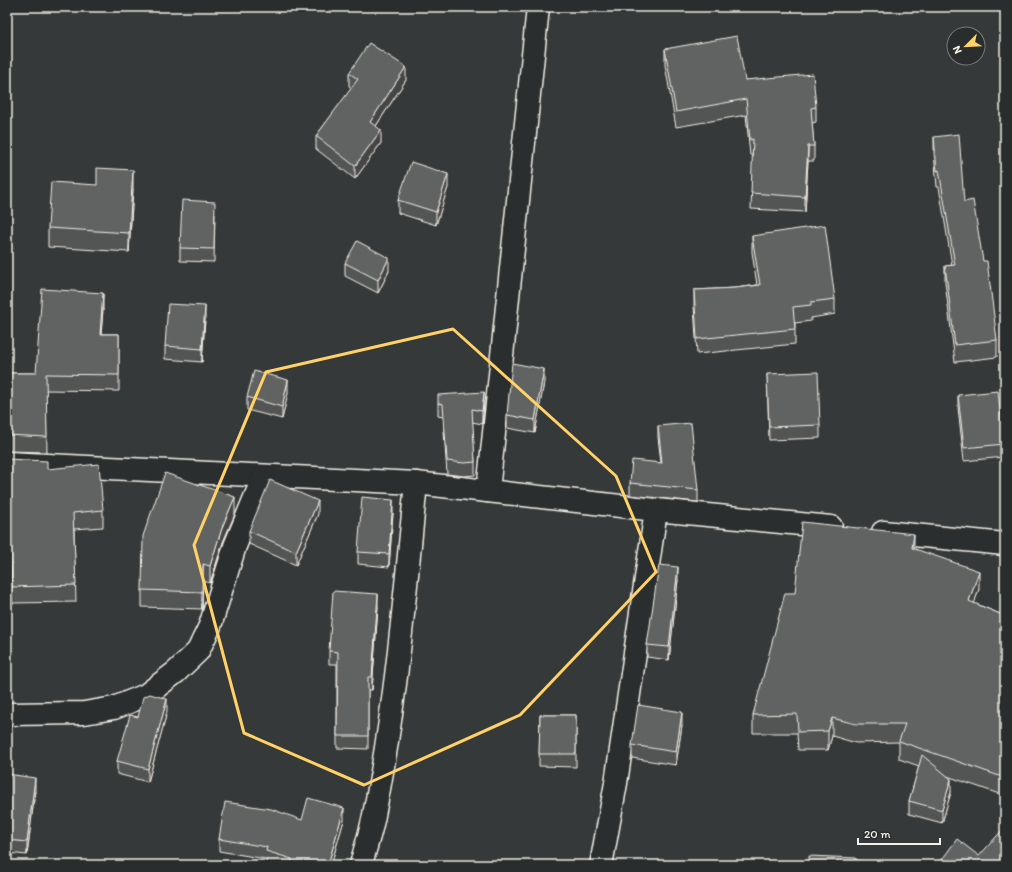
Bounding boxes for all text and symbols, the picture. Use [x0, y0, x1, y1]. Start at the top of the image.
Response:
north arrow [946, 26, 986, 66]
text: N [950, 44, 965, 56]
scale bar [858, 820, 940, 846]
text: 20 m [864, 827, 891, 841]

